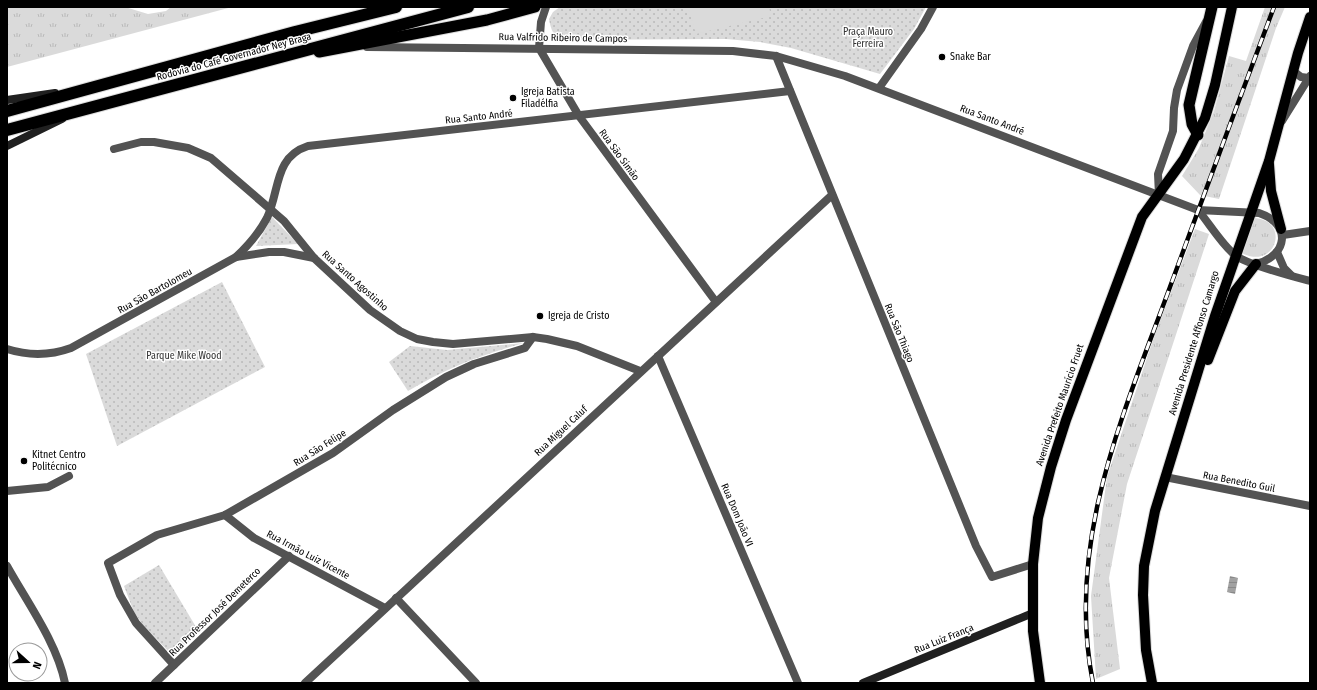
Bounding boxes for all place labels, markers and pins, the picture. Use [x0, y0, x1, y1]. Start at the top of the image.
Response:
place label: Snake Bar [950, 51, 991, 63]
marker: Snake Bar [937, 52, 947, 62]
place label: Igreja Batista Filadélfia [521, 86, 575, 110]
marker: Igreja Batista Filadélfia [508, 93, 518, 103]
place label: Igreja de Cristo [548, 310, 609, 322]
marker: Igreja de Cristo [535, 311, 545, 321]
place label: Kitnet Centro Politécnico [32, 449, 86, 473]
marker: Kitnet Centro Politécnico [19, 456, 29, 466]

